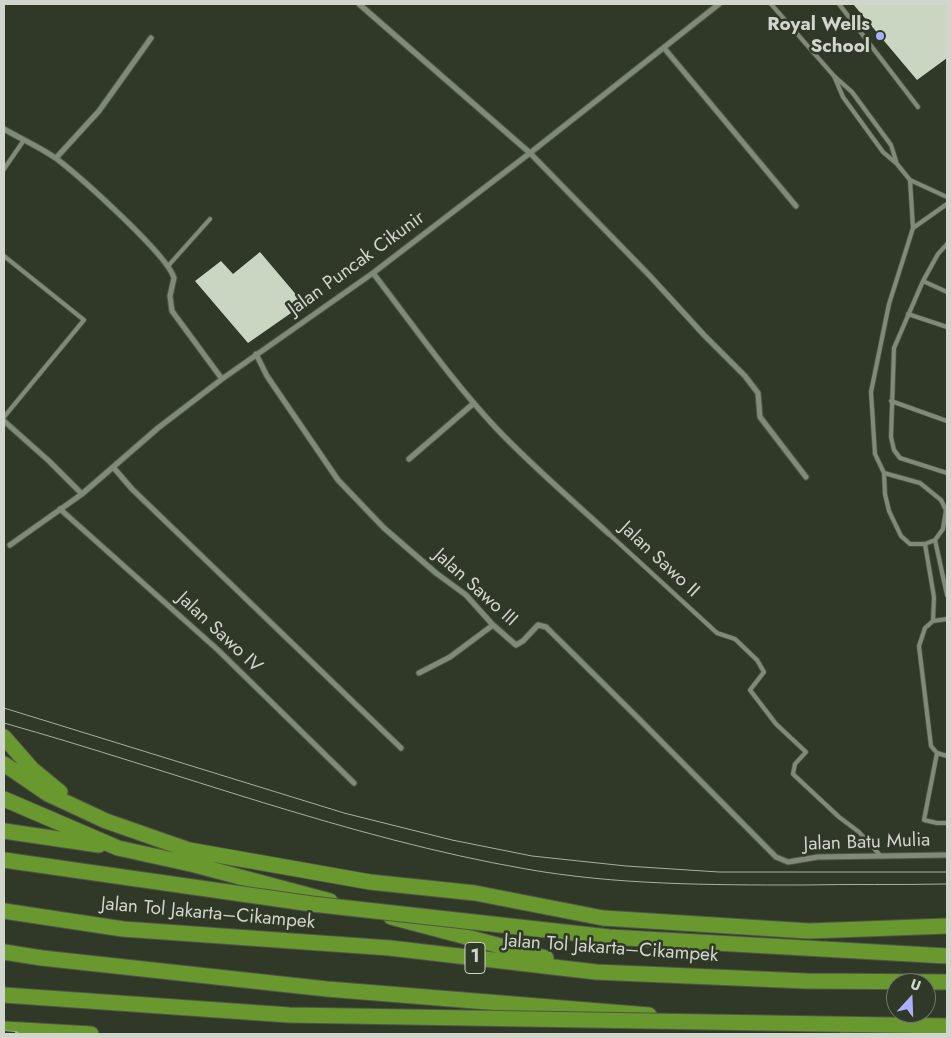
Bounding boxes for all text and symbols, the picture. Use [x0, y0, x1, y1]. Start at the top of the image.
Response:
place label: Royal Wells School [767, 14, 870, 58]
marker: Royal Wells School [874, 30, 886, 42]
street label: Jalan Puncak Cikunir [284, 207, 430, 321]
street label: Jalan Sawo II [615, 517, 703, 603]
street label: Jalan Sawo III [428, 544, 522, 632]
street label: Jalan Sawo IV [172, 588, 266, 678]
street label: Jalan Batu Mulia [803, 829, 931, 857]
street label: Jalan Tol Jakarta–Cikampek [100, 893, 316, 935]
street label: Jalan Tol Jakarta–Cikampek [503, 930, 719, 968]
road number: 1 [465, 942, 485, 974]
north arrow [886, 973, 936, 1023]
text: U [908, 974, 924, 996]

